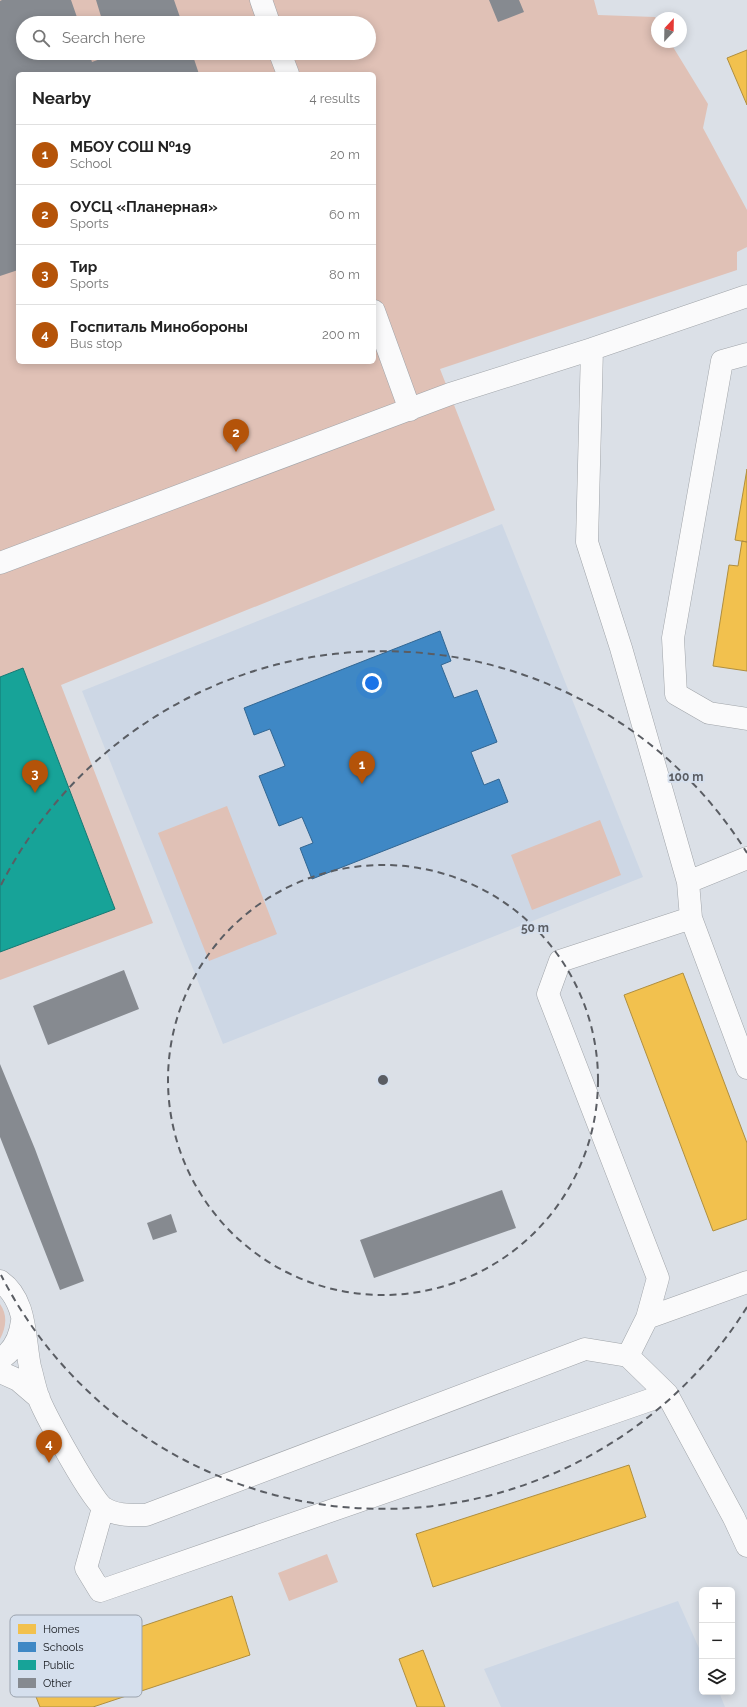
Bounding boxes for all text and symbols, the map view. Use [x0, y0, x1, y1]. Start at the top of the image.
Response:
north arrow [651, 12, 687, 48]
search box [16, 16, 376, 60]
icon: search [30, 27, 52, 49]
text: Search here [62, 29, 145, 47]
text: Nearby [32, 88, 91, 108]
text: 4 results [309, 91, 360, 106]
text: МБОУ СОШ №19 [70, 138, 191, 156]
text: 1 [42, 147, 48, 162]
text: 20 m [330, 147, 360, 162]
text: School [70, 156, 112, 171]
text: ОУСЦ «Планерная» [70, 198, 218, 216]
text: 2 [41, 207, 49, 222]
text: 60 m [329, 207, 360, 222]
text: Sports [70, 216, 109, 231]
text: Тир [70, 258, 97, 276]
text: 3 [41, 267, 49, 282]
text: 80 m [329, 267, 360, 282]
text: Sports [70, 276, 109, 291]
text: Госпиталь Минобороны [70, 318, 248, 336]
text: 4 [41, 327, 49, 342]
text: 200 m [322, 327, 360, 342]
text: Bus stop [70, 336, 122, 351]
pin: 2 [223, 419, 249, 452]
your location [362, 673, 382, 693]
pin: 1 [349, 751, 375, 784]
pin: 3 [22, 760, 48, 793]
text: 100 m [669, 770, 703, 784]
text: 50 m [521, 921, 549, 935]
centre of rings [376, 1073, 390, 1087]
pin: 4 [36, 1430, 62, 1463]
map controls [699, 1587, 735, 1695]
button: + [699, 1587, 735, 1623]
legend [10, 1615, 142, 1697]
text: Homes [43, 1623, 79, 1636]
button: − [699, 1623, 735, 1659]
text: Schools [43, 1641, 84, 1654]
text: Public [43, 1659, 75, 1672]
button: layers [699, 1659, 735, 1695]
text: Other [43, 1677, 72, 1690]

